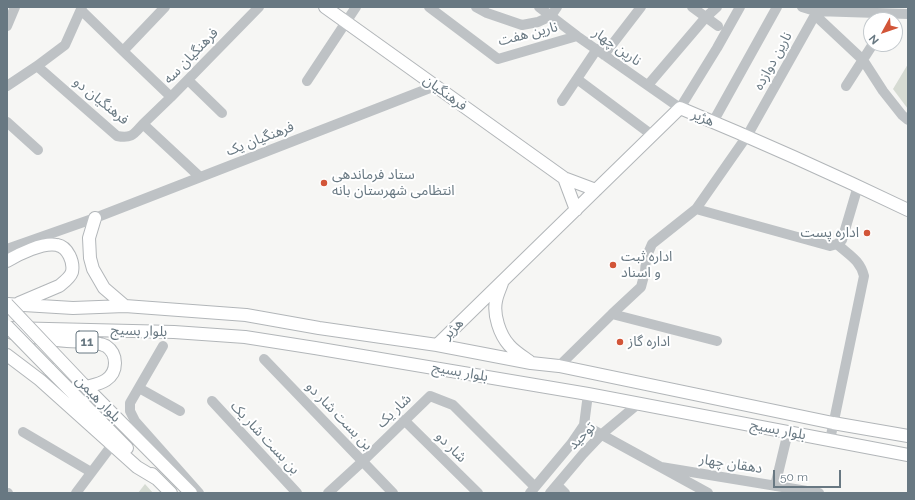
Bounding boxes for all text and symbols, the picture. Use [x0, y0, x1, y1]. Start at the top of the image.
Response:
north arrow [863, 12, 903, 52]
street label: نارین هفت [496, 18, 560, 50]
street label: فرهنگیان سه [160, 24, 222, 88]
street label: نارین چهار [590, 24, 644, 70]
street label: نارین دوازده [750, 29, 796, 93]
text: N [867, 32, 882, 47]
street label: فرهنگیان [420, 71, 470, 115]
street label: فرهنگیان دو [70, 74, 132, 128]
street label: هژیر [689, 106, 717, 130]
street label: فرهنگیان یک [224, 118, 296, 160]
place label: ستاد فرماندهی انتظامی شهرستان بانه [332, 167, 455, 200]
marker: ستاد فرماندهی انتظامی شهرستان بانه [319, 178, 329, 188]
place label: اداره پست [800, 225, 859, 241]
marker: اداره پست [862, 228, 872, 238]
place label: اداره ثبت و اسناد [621, 249, 672, 282]
marker: اداره ثبت و اسناد [608, 260, 618, 270]
street label: هژیر [439, 315, 467, 343]
street label: بلوار بسیج [110, 322, 168, 340]
road number: 11 [76, 331, 98, 353]
place label: اداره گاز [628, 334, 670, 350]
marker: اداره گاز [615, 337, 625, 347]
street label: بلوار بسیج [431, 359, 489, 385]
street label: بلوار هیمن [72, 372, 124, 426]
street label: بن بست شار دو [302, 378, 376, 454]
street label: شار یک [373, 391, 415, 431]
street label: بن بست شار یک [227, 398, 303, 478]
street label: بلوار بسیج [749, 416, 807, 444]
street label: توحید [565, 419, 599, 453]
street label: شار دو [432, 428, 470, 466]
street label: دهقان چهار [698, 451, 764, 477]
scale bar [775, 462, 843, 488]
text: 50 m [780, 470, 808, 484]

